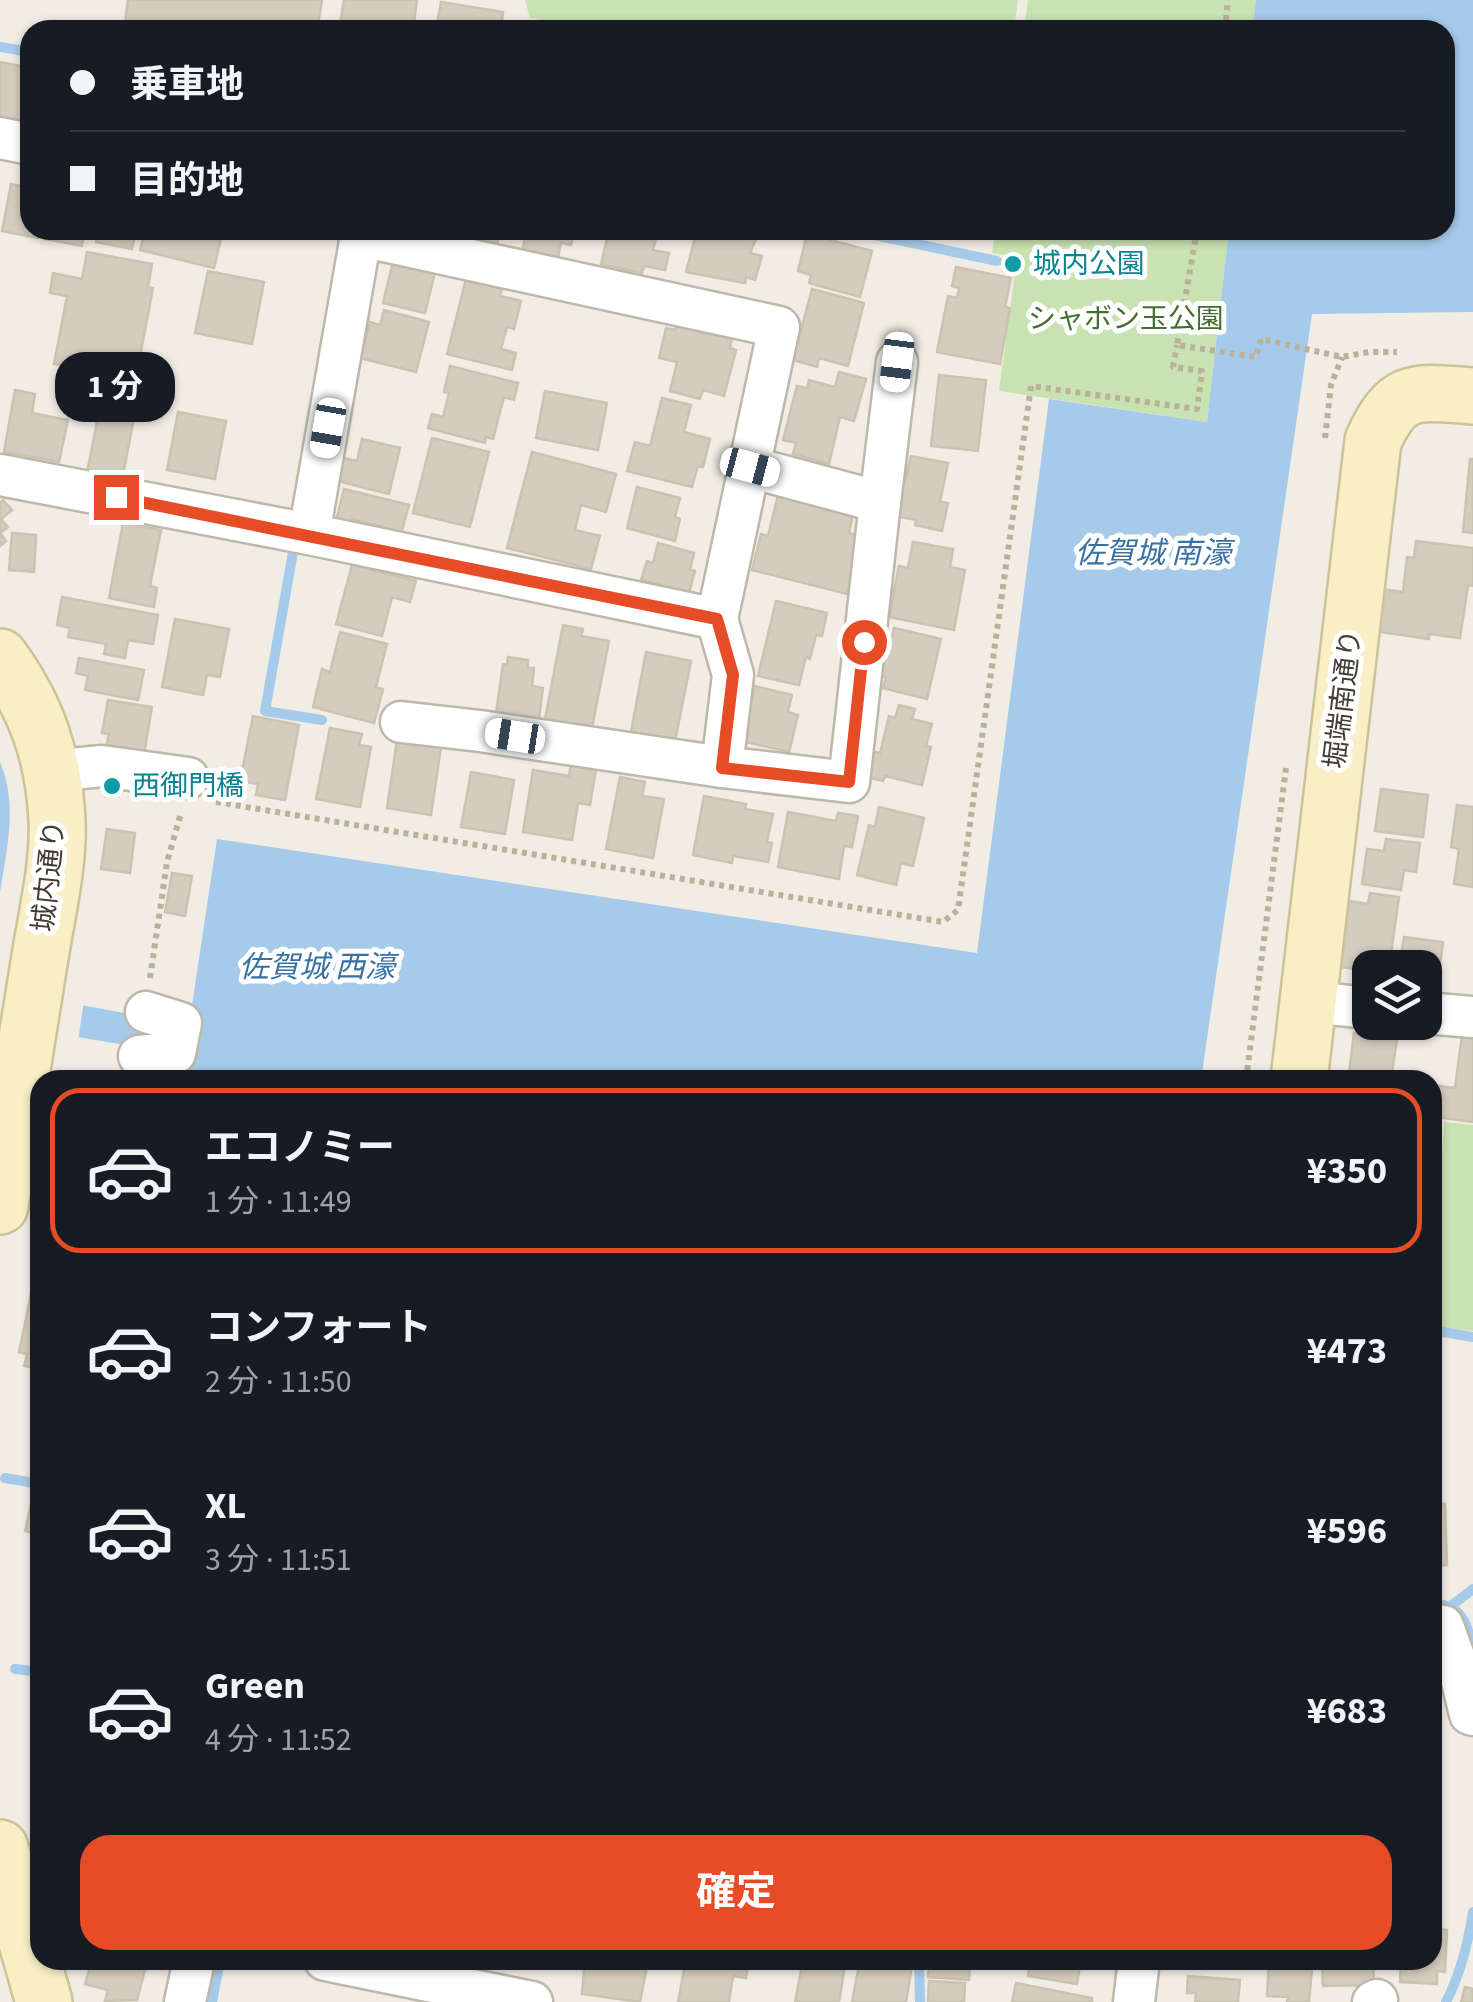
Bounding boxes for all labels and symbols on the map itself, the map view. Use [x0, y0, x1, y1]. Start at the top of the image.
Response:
place label: 城内公園 [1033, 244, 1145, 284]
marker: 城内公園 [1002, 253, 1024, 275]
park label: シャボン玉公園 [1028, 299, 1224, 339]
car [878, 330, 916, 394]
callout: 1 分 [56, 352, 176, 422]
car [308, 396, 348, 460]
car [717, 445, 783, 489]
route end [94, 475, 139, 520]
water label: 佐賀城 南濠 [1075, 532, 1236, 575]
route start [842, 620, 887, 665]
street label: 堀端南通り [1315, 627, 1371, 771]
car [483, 716, 547, 756]
place label: 西御門橋 [132, 766, 244, 806]
marker: 西御門橋 [101, 775, 123, 797]
street label: 城内通り [23, 818, 75, 934]
water label: 佐賀城 西濠 [239, 946, 400, 989]

